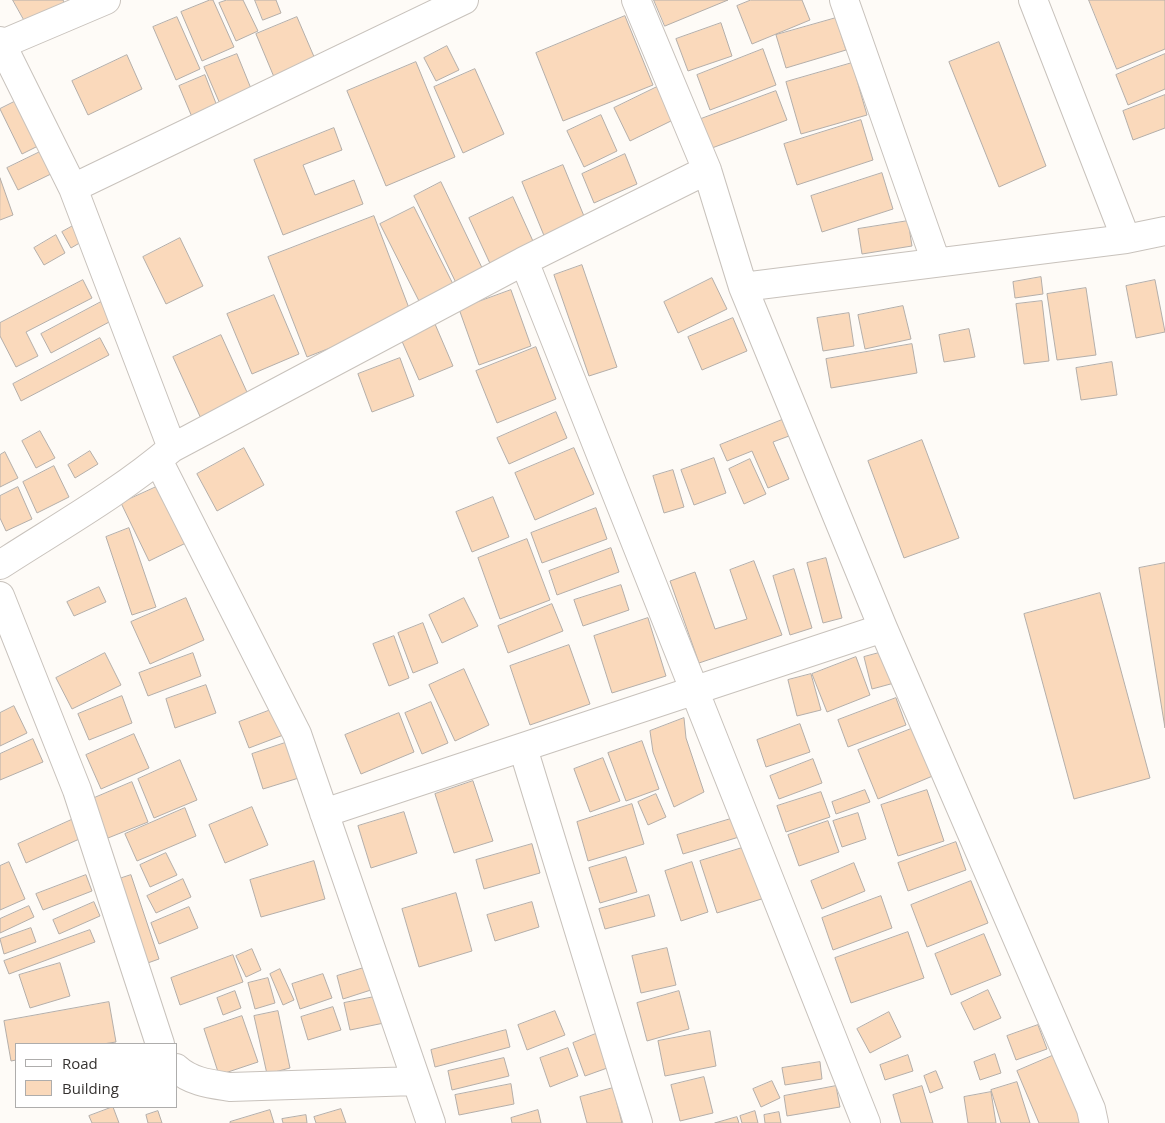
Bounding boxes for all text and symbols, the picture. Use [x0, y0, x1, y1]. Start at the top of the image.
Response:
legend [15, 1043, 178, 1108]
text: Road [62, 1053, 98, 1073]
text: Building [62, 1078, 119, 1098]

